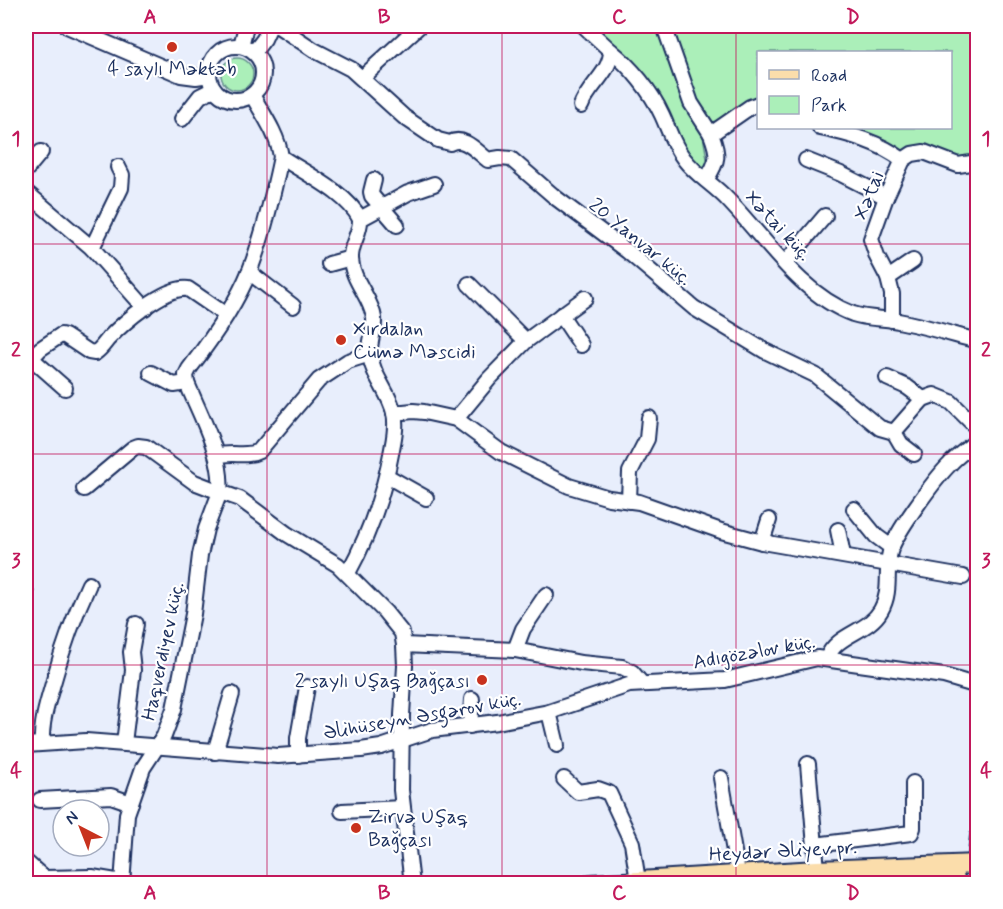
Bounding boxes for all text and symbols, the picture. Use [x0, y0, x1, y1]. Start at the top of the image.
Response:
text: A [143, 4, 157, 31]
text: B [378, 4, 391, 31]
text: C [612, 4, 627, 31]
text: D [846, 4, 860, 31]
marker: 4 saylı Məktəb [165, 40, 179, 54]
legend [757, 51, 952, 129]
place label: 4 saylı Məktəb [107, 56, 237, 83]
text: Road [811, 64, 847, 88]
text: Park [811, 94, 847, 118]
text: 1 [12, 126, 20, 153]
text: 1 [982, 126, 990, 153]
street label: Xətai [847, 167, 891, 224]
street label: Xətai küç. [738, 185, 818, 267]
street label: 20 Yanvar küç. [583, 192, 697, 292]
place label: Xırdalan Cümə Məscidi [353, 316, 476, 366]
marker: Xırdalan Cümə Məscidi [334, 333, 348, 347]
text: 2 [11, 337, 21, 364]
text: 2 [981, 337, 991, 364]
text: 3 [11, 548, 21, 575]
text: 3 [981, 548, 991, 575]
street label: Haqverdiyev küç. [136, 579, 191, 723]
street label: Adıgözəlov küç. [691, 628, 818, 677]
place label: 2 saylı Uşaq Bağçası [295, 668, 470, 695]
marker: 2 saylı Uşaq Bağçası [475, 673, 489, 687]
street label: Əlihüseyn Əsgərov küç. [321, 686, 524, 749]
text: 4 [10, 758, 22, 785]
text: 4 [980, 758, 992, 785]
north arrow [51, 798, 111, 858]
place label: Zirvə Uşaq Bağçası [368, 804, 468, 854]
text: N [61, 807, 83, 829]
marker: Zirvə Uşaq Bağçası [349, 821, 363, 835]
street label: Heydər Əliyev pr. [708, 834, 858, 869]
text: A [143, 880, 157, 907]
text: B [378, 880, 391, 907]
text: C [612, 880, 627, 907]
text: D [846, 880, 860, 907]

